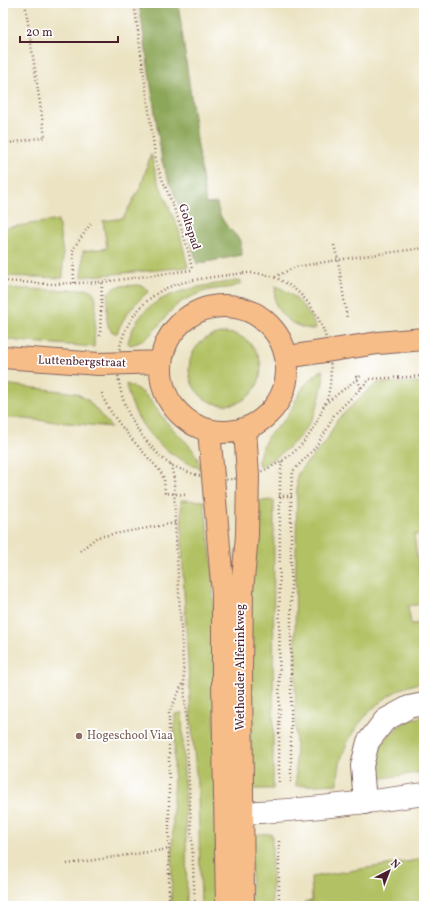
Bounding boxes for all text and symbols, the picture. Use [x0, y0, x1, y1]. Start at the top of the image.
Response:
scale bar [20, 18, 118, 44]
text: 20 m [26, 25, 53, 41]
street label: Goltspad [174, 202, 204, 252]
street label: Luttenbergstraat [38, 352, 126, 372]
street label: Wethouder Alferinkweg [233, 604, 249, 730]
place label: Hogeschool Viaa [87, 728, 173, 744]
marker: Hogeschool Viaa [74, 731, 84, 741]
north arrow [369, 851, 409, 891]
text: N [387, 856, 403, 873]

